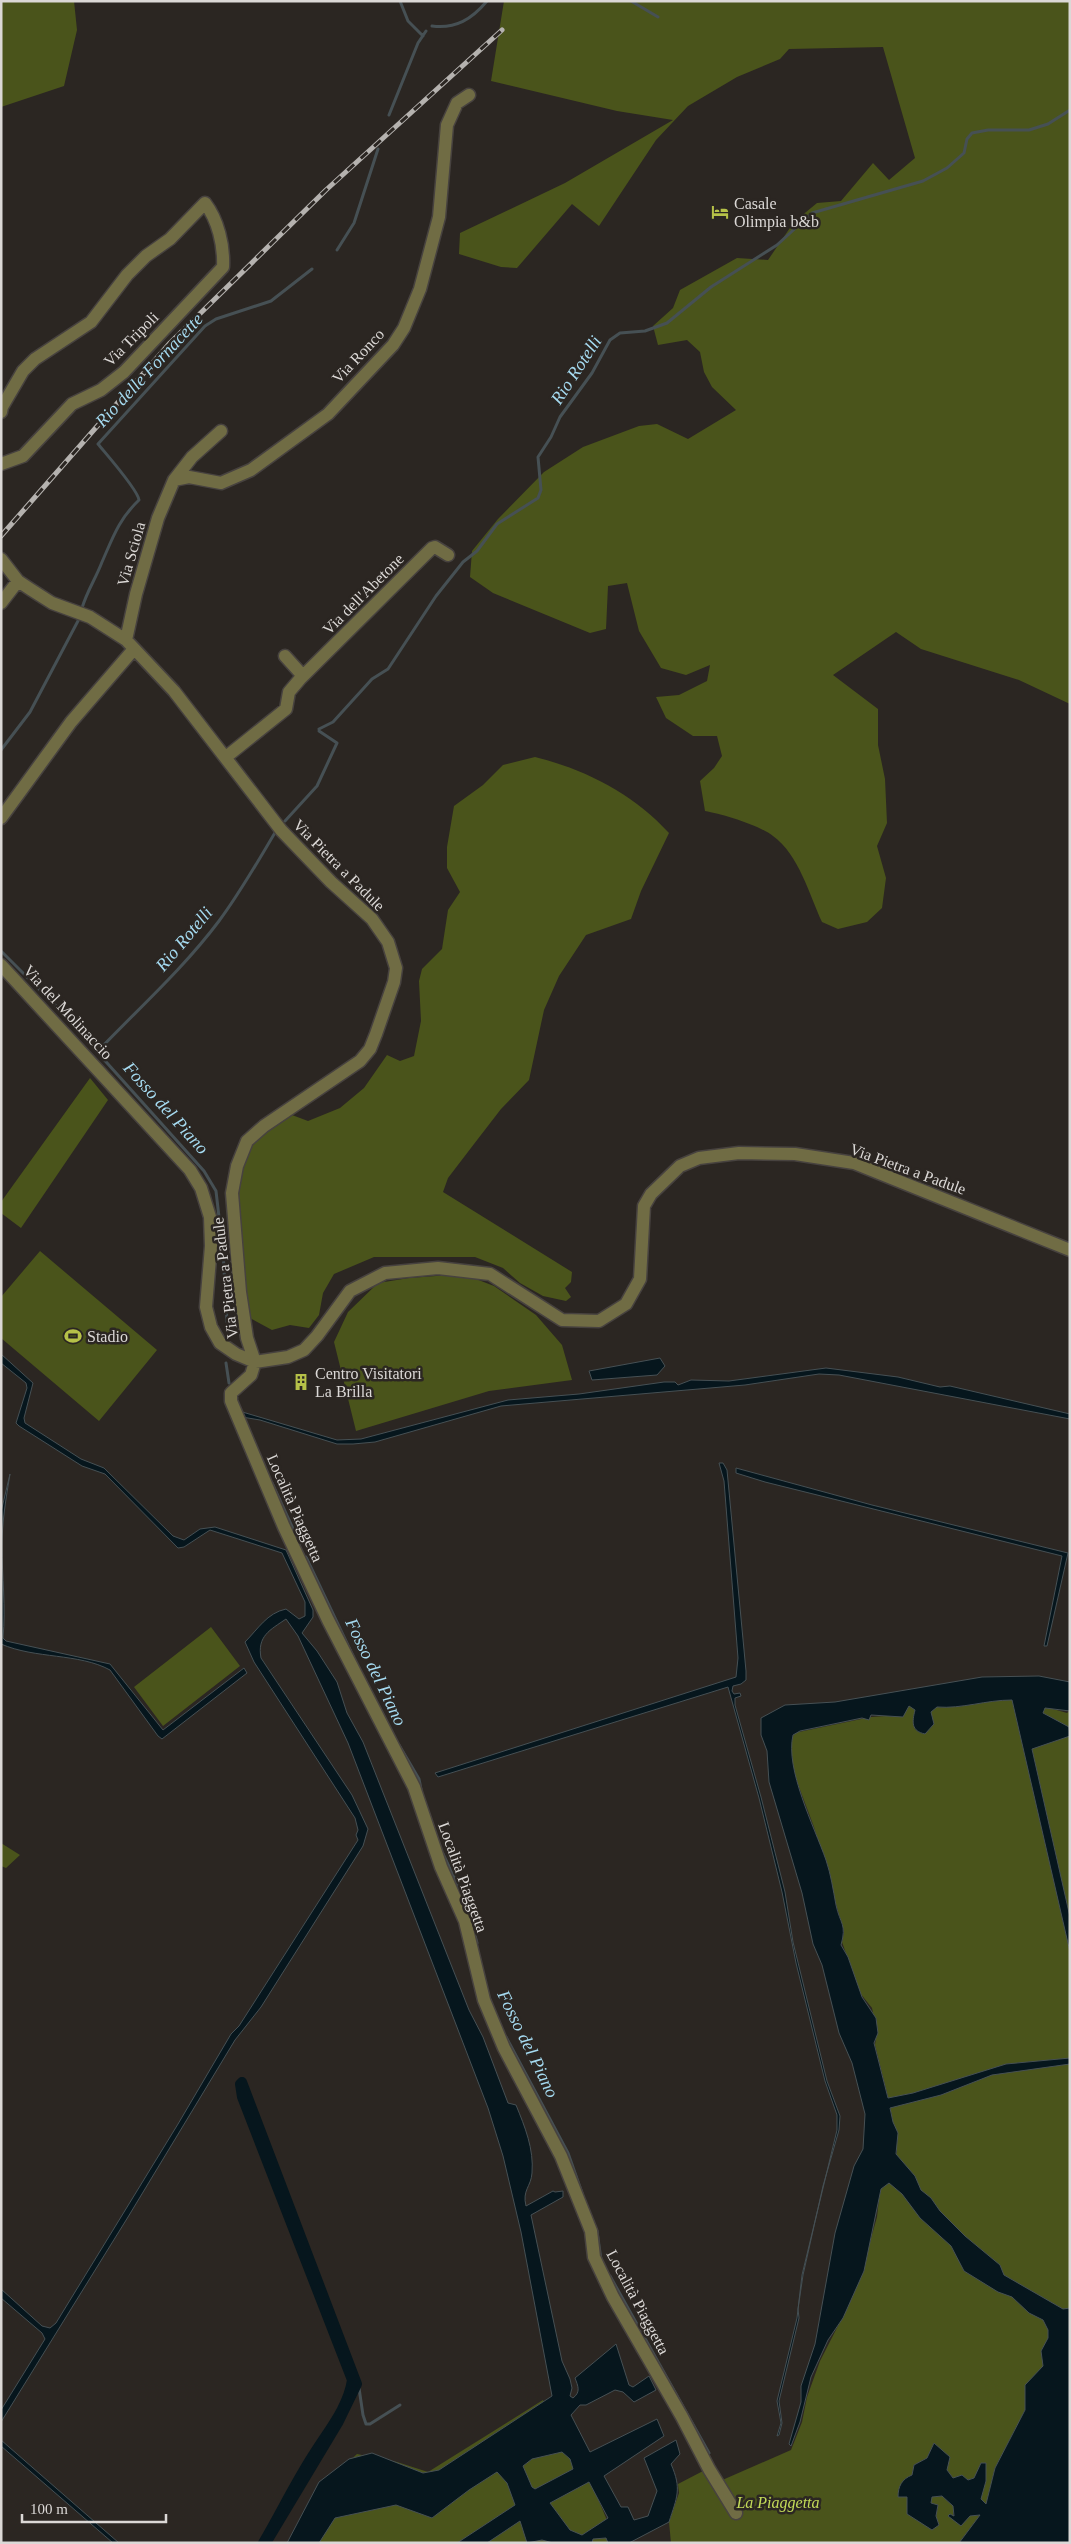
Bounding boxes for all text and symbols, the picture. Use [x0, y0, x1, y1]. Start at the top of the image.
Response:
place label: Casale Olimpia b&b [734, 195, 819, 231]
hotel icon: Casale Olimpia b&b [710, 202, 730, 222]
street label: Via Tripoli [100, 308, 163, 370]
water label: Rio delle Fornacette [91, 309, 207, 432]
street label: Via Ronco [329, 325, 387, 387]
water label: Rio Rotelli [546, 332, 605, 409]
street label: Via Sciola [114, 520, 148, 588]
street label: Via dell'Abetone [319, 550, 407, 638]
street label: Via Pietra a Padule [290, 816, 388, 914]
water label: Rio Rotelli [151, 903, 217, 976]
street label: Via del Molinaccio [20, 961, 116, 1063]
water label: Fosso del Piano [119, 1057, 213, 1158]
street label: Via Pietra a Padule [848, 1140, 968, 1198]
street label: Via Pietra a Padule [209, 1216, 241, 1340]
sports icon: Stadio [63, 1326, 83, 1346]
place label: Stadio [87, 1328, 128, 1345]
place label: Centro Visitatori La Brilla [315, 1365, 422, 1400]
building icon: Centro Visitatori La Brilla [291, 1372, 311, 1392]
street label: Località Piaggetta [263, 1452, 326, 1565]
water label: Fosso del Piano [341, 1614, 411, 1729]
street label: Località Piaggetta [434, 1820, 491, 1935]
water label: Fosso del Piano [493, 1986, 563, 2101]
street label: Località Piaggetta [602, 2247, 673, 2358]
scale bar [22, 2492, 166, 2524]
park label: La Piaggetta [735, 2494, 820, 2512]
text: 100 m [30, 2501, 68, 2517]

